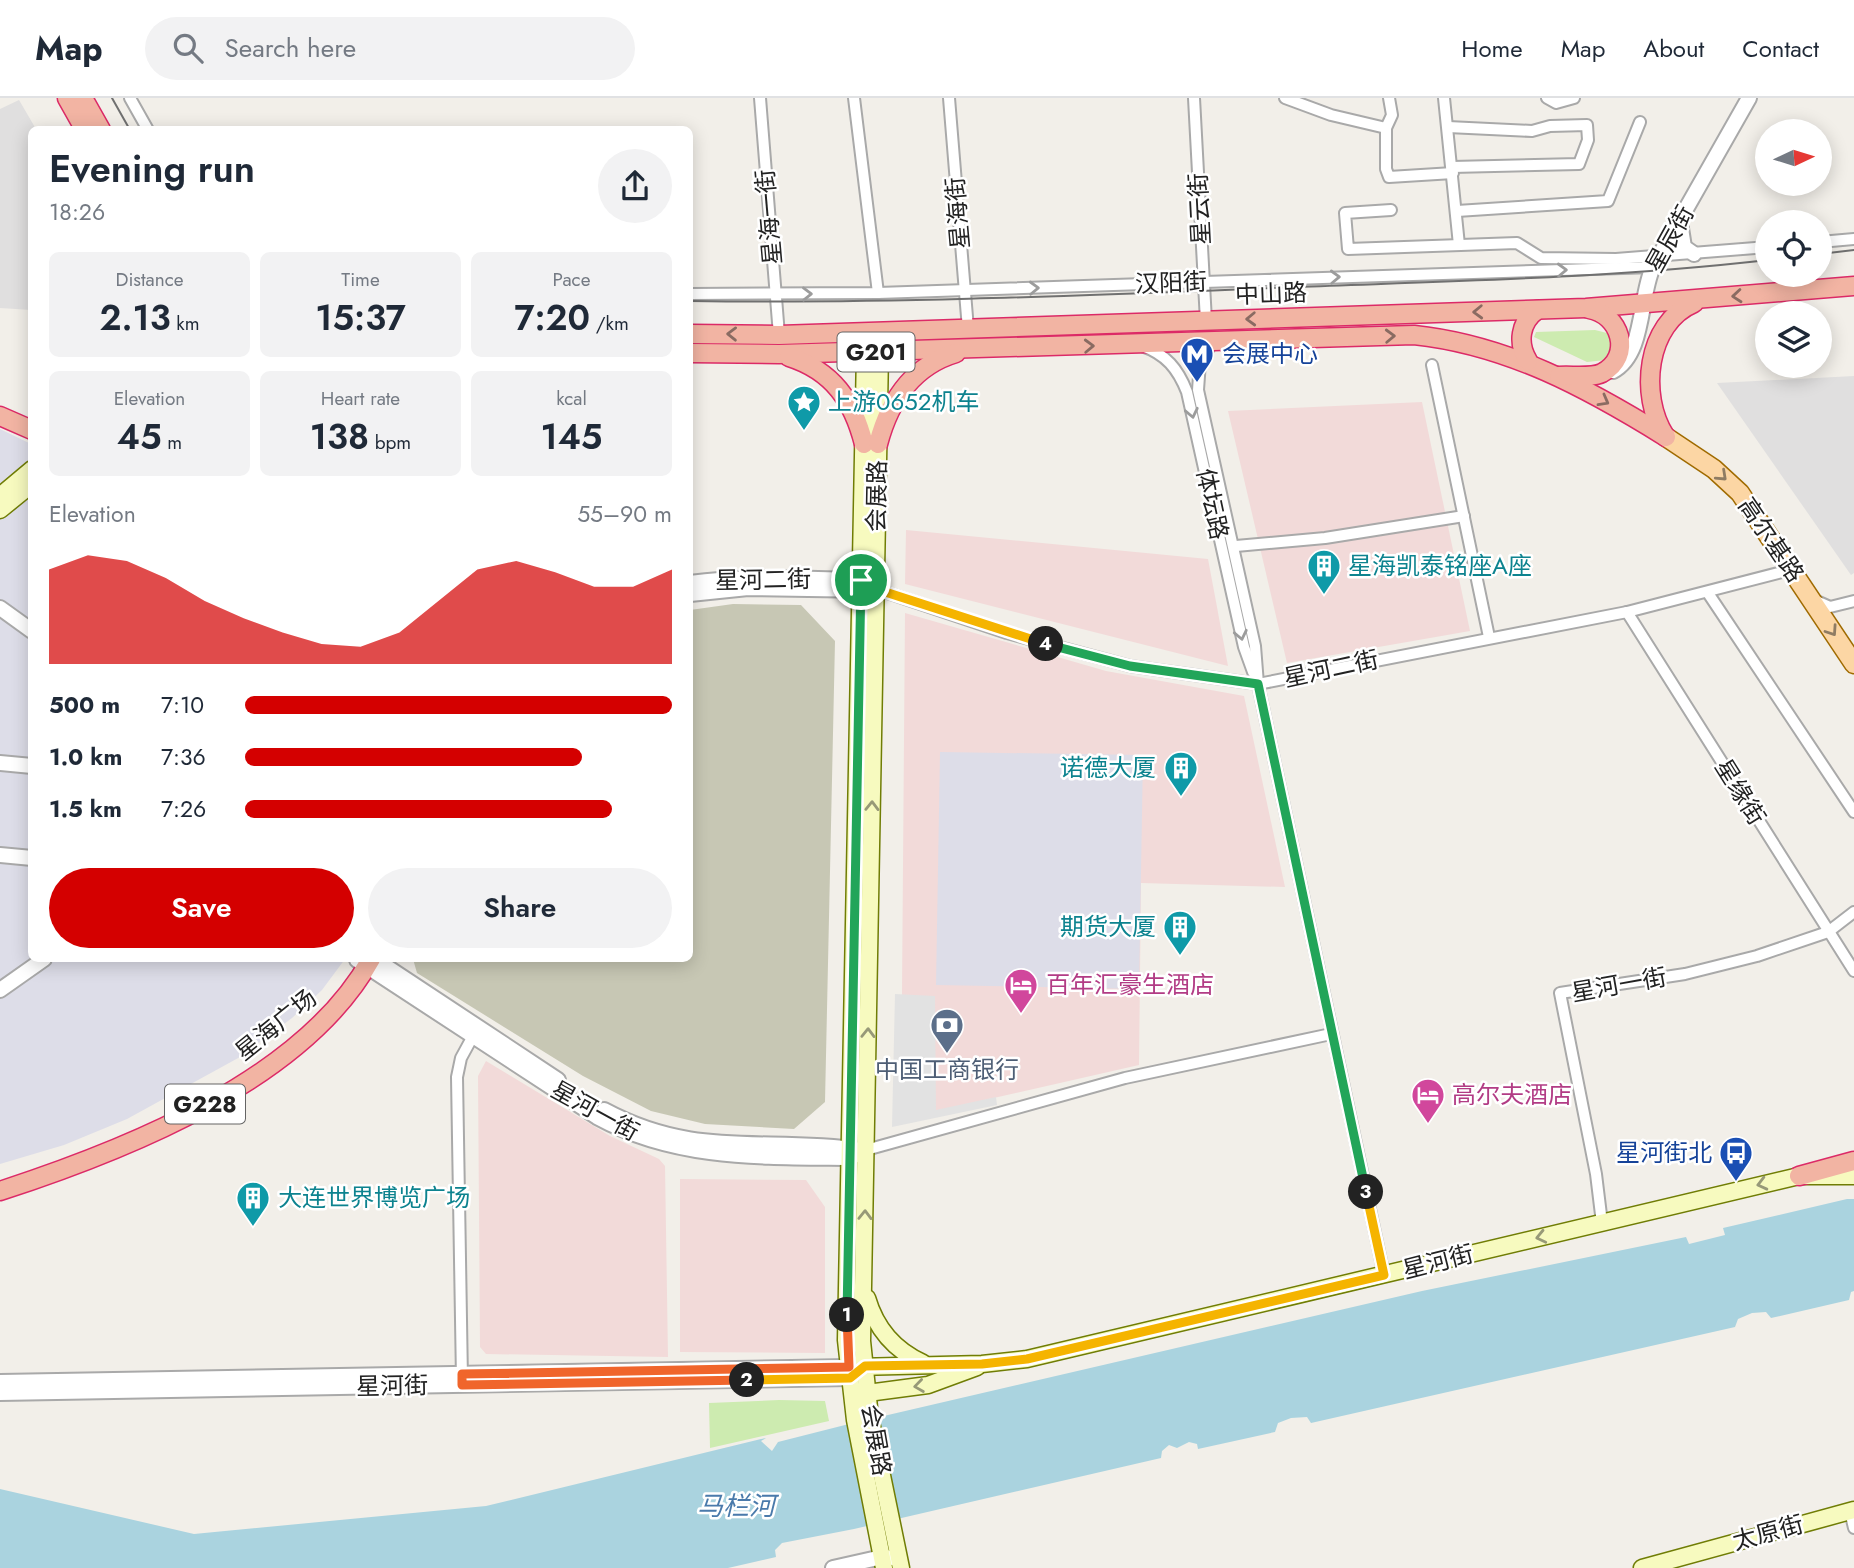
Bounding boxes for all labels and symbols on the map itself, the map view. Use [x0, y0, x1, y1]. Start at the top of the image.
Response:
north arrow [1755, 119, 1832, 196]
street label: 星海一街 [747, 168, 790, 266]
street label: 星云街 [1180, 172, 1219, 246]
street label: 星海街 [937, 176, 978, 250]
street label: 星辰街 [1637, 199, 1702, 279]
one-way arrow [1558, 262, 1568, 278]
street label: 汉阳街 [1134, 264, 1208, 301]
one-way arrow [1330, 270, 1341, 285]
street label: 中山路 [1234, 275, 1308, 312]
one-way arrow [1029, 280, 1040, 295]
one-way arrow [801, 287, 812, 302]
one-way arrow [1731, 288, 1742, 303]
one-way arrow [1473, 304, 1484, 319]
one-way arrow [1245, 312, 1256, 327]
one-way arrow [726, 327, 737, 342]
one-way arrow [1385, 328, 1396, 343]
road number: G201 [838, 332, 914, 372]
metro station icon: 会展中心 [1178, 335, 1216, 384]
place label: 会展中心 [1222, 336, 1318, 371]
one-way arrow [1084, 338, 1095, 353]
place icon: 上游0652机车 [785, 383, 823, 432]
place label: 上游0652机车 [828, 384, 979, 419]
one-way arrow [1597, 393, 1609, 406]
one-way arrow [1183, 407, 1198, 419]
street label: 会展路 [858, 460, 895, 532]
street label: 体坛路 [1188, 465, 1237, 543]
one-way arrow [1714, 468, 1727, 481]
street label: 高尔基路 [1730, 490, 1813, 589]
building icon: 星海凯泰铭座A座 [1305, 547, 1343, 596]
place label: 星海凯泰铭座A座 [1348, 548, 1532, 583]
pin [831, 550, 891, 610]
street label: 星河二街 [715, 561, 811, 598]
one-way arrow [1824, 623, 1836, 636]
pin: 4 [1028, 626, 1064, 662]
one-way arrow [1233, 629, 1247, 641]
street label: 星河二街 [1280, 641, 1381, 696]
building icon: 诺德大厦 [1162, 749, 1200, 798]
place label: 诺德大厦 [1060, 750, 1156, 785]
street label: 星缘街 [1707, 752, 1774, 832]
one-way arrow [864, 800, 880, 810]
building icon: 期货大厦 [1161, 908, 1199, 957]
place label: 期货大厦 [1060, 909, 1156, 944]
street label: 星河一街 [1569, 959, 1669, 1010]
hotel icon: 百年汇豪生酒店 [1002, 966, 1040, 1015]
place label: 百年汇豪生酒店 [1046, 967, 1214, 1002]
street label: 星海广场 [227, 981, 324, 1068]
bank icon: 中国工商银行 [928, 1006, 966, 1055]
one-way arrow [860, 1027, 876, 1038]
place label: 中国工商银行 [875, 1052, 1019, 1087]
street label: 星河一街 [545, 1072, 646, 1149]
hotel icon: 高尔夫酒店 [1409, 1076, 1447, 1125]
place label: 高尔夫酒店 [1452, 1077, 1572, 1112]
road number: G228 [165, 1085, 245, 1124]
bus stop icon: 星河街北 [1717, 1134, 1755, 1183]
place label: 星河街北 [1616, 1135, 1712, 1170]
pin: 3 [1348, 1174, 1384, 1210]
one-way arrow [1756, 1176, 1768, 1191]
building icon: 大连世界博览广场 [234, 1179, 272, 1228]
place label: 大连世界博览广场 [278, 1180, 470, 1215]
one-way arrow [857, 1209, 872, 1220]
one-way arrow [1535, 1229, 1547, 1243]
street label: 星河街 [1399, 1236, 1477, 1287]
pin: 1 [830, 1298, 864, 1332]
pin: 2 [730, 1362, 764, 1398]
street label: 星河街 [356, 1367, 428, 1404]
one-way arrow [913, 1378, 925, 1393]
street label: 会展路 [853, 1401, 900, 1478]
water label: 马栏河 [697, 1487, 780, 1525]
street label: 太原街 [1729, 1506, 1807, 1559]

